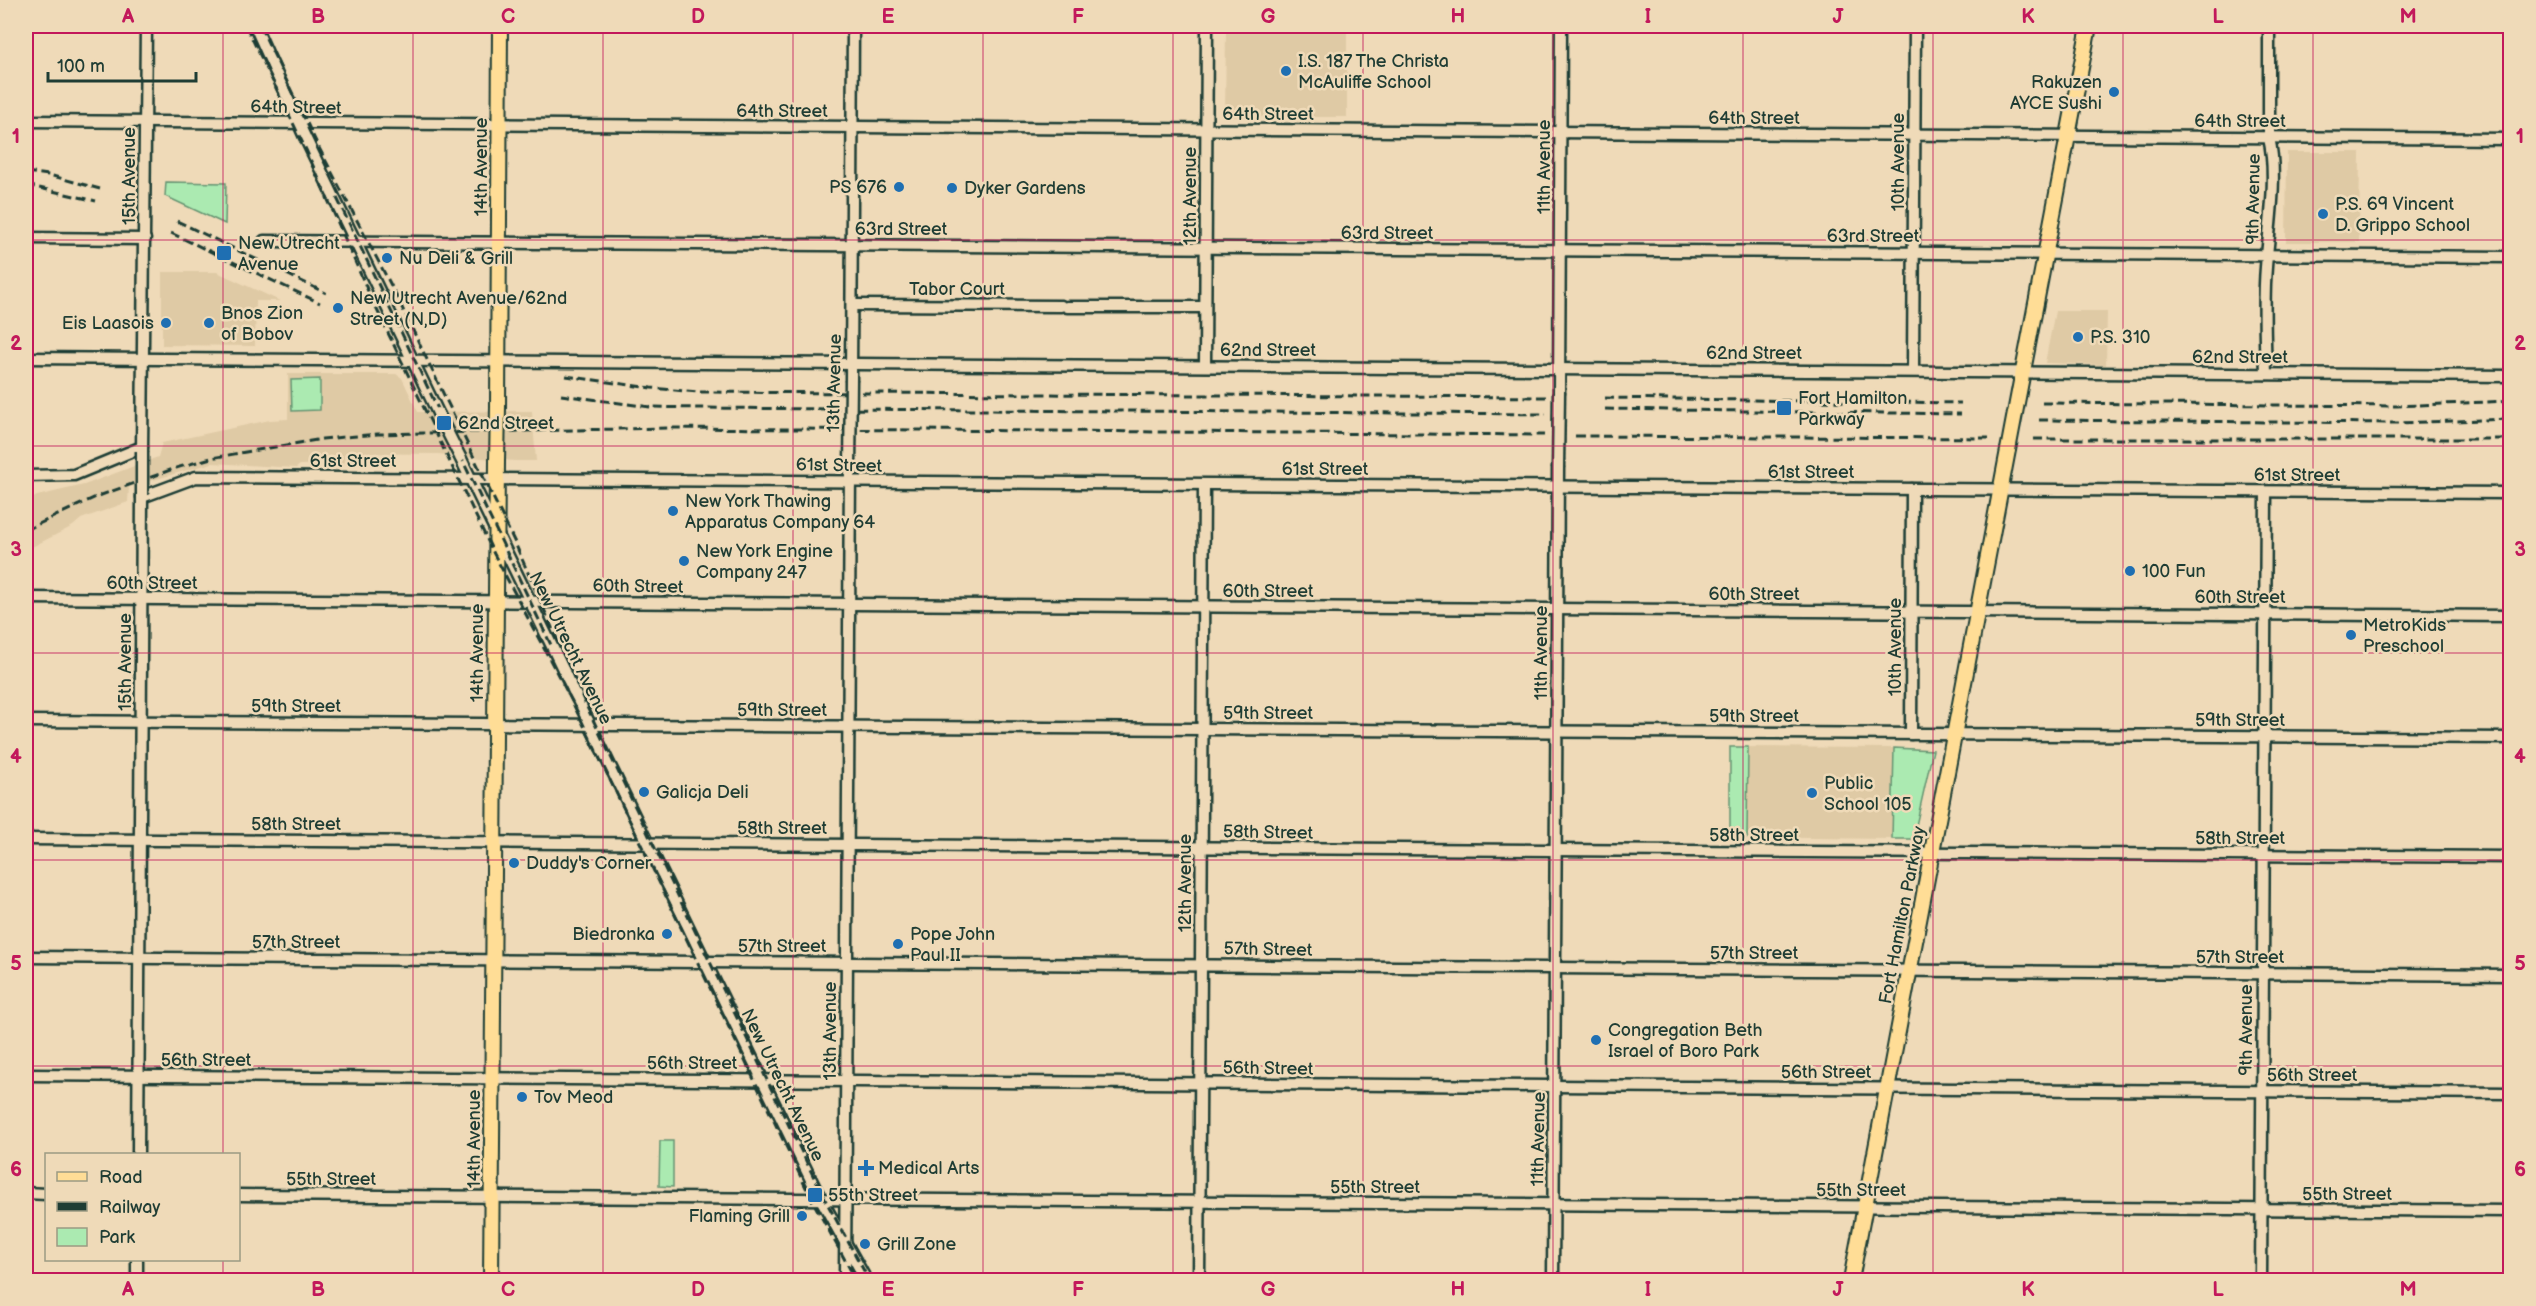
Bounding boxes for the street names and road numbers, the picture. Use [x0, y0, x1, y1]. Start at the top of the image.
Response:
street label: 64th Street [250, 96, 342, 119]
street label: 64th Street [736, 101, 828, 122]
street label: 64th Street [1222, 104, 1314, 125]
street label: 64th Street [1708, 108, 1800, 129]
street label: 64th Street [2194, 111, 2286, 132]
street label: 10th Avenue [1888, 113, 1909, 211]
street label: 14th Avenue [471, 117, 492, 216]
street label: 11th Avenue [1534, 119, 1555, 214]
street label: 15th Avenue [119, 127, 140, 225]
street label: 12th Avenue [1180, 147, 1201, 245]
street label: 9th Avenue [2242, 153, 2265, 245]
street label: 63rd Street [855, 219, 948, 240]
street label: 63rd Street [1341, 223, 1434, 244]
street label: 63rd Street [1827, 226, 1920, 247]
street label: Tabor Court [909, 279, 1005, 300]
street label: 13th Avenue [823, 333, 846, 433]
street label: 62nd Street [1220, 340, 1316, 361]
street label: 62nd Street [1706, 343, 1802, 364]
street label: 62nd Street [2192, 347, 2288, 368]
street label: 61st Street [310, 451, 397, 472]
street label: 61st Street [796, 454, 883, 477]
street label: 61st Street [1282, 459, 1369, 480]
street label: 61st Street [1768, 462, 1855, 483]
street label: 61st Street [2254, 465, 2341, 486]
street label: New Utrecht Avenue [525, 569, 617, 728]
street label: 60th Street [107, 573, 198, 594]
street label: 60th Street [592, 575, 684, 598]
street label: 60th Street [1223, 581, 1314, 602]
street label: 60th Street [1709, 584, 1800, 605]
street label: 60th Street [2195, 587, 2286, 608]
street label: 10th Avenue [1885, 598, 1906, 696]
street label: 14th Avenue [467, 603, 488, 702]
street label: 11th Avenue [1531, 605, 1552, 700]
street label: 15th Avenue [115, 613, 136, 711]
street label: 59th Street [251, 696, 342, 717]
street label: 59th Street [737, 700, 828, 721]
street label: 59th Street [1223, 703, 1314, 724]
street label: 59th Street [1709, 706, 1800, 727]
street label: 59th Street [2195, 710, 2286, 731]
street label: 58th Street [251, 814, 342, 835]
street label: 58th Street [737, 818, 828, 839]
street label: 58th Street [1223, 821, 1314, 844]
street label: Fort Hamilton Parkway [1875, 824, 1930, 1006]
street label: 58th Street [1709, 825, 1800, 846]
street label: 58th Street [2195, 828, 2286, 849]
street label: 12th Avenue [1175, 834, 1196, 932]
street label: 57th Street [252, 932, 341, 953]
street label: 57th Street [738, 936, 827, 957]
street label: 57th Street [1224, 938, 1313, 961]
street label: 57th Street [1710, 943, 1799, 964]
street label: 57th Street [2196, 947, 2285, 968]
street label: 13th Avenue [820, 981, 841, 1080]
street label: 9th Avenue [2236, 984, 2257, 1076]
street label: New Utrecht Avenue [737, 1006, 829, 1165]
street label: 56th Street [161, 1050, 252, 1071]
street label: 56th Street [647, 1053, 738, 1074]
street label: 56th Street [1222, 1057, 1314, 1080]
street label: 56th Street [1781, 1062, 1872, 1083]
street label: 56th Street [2267, 1065, 2358, 1086]
street label: 14th Avenue [464, 1089, 485, 1188]
street label: 11th Avenue [1527, 1091, 1550, 1187]
street label: 55th Street [286, 1169, 376, 1190]
street label: 55th Street [1330, 1177, 1420, 1198]
street label: 55th Street [1816, 1180, 1906, 1201]
street label: 55th Street [2302, 1184, 2392, 1205]

